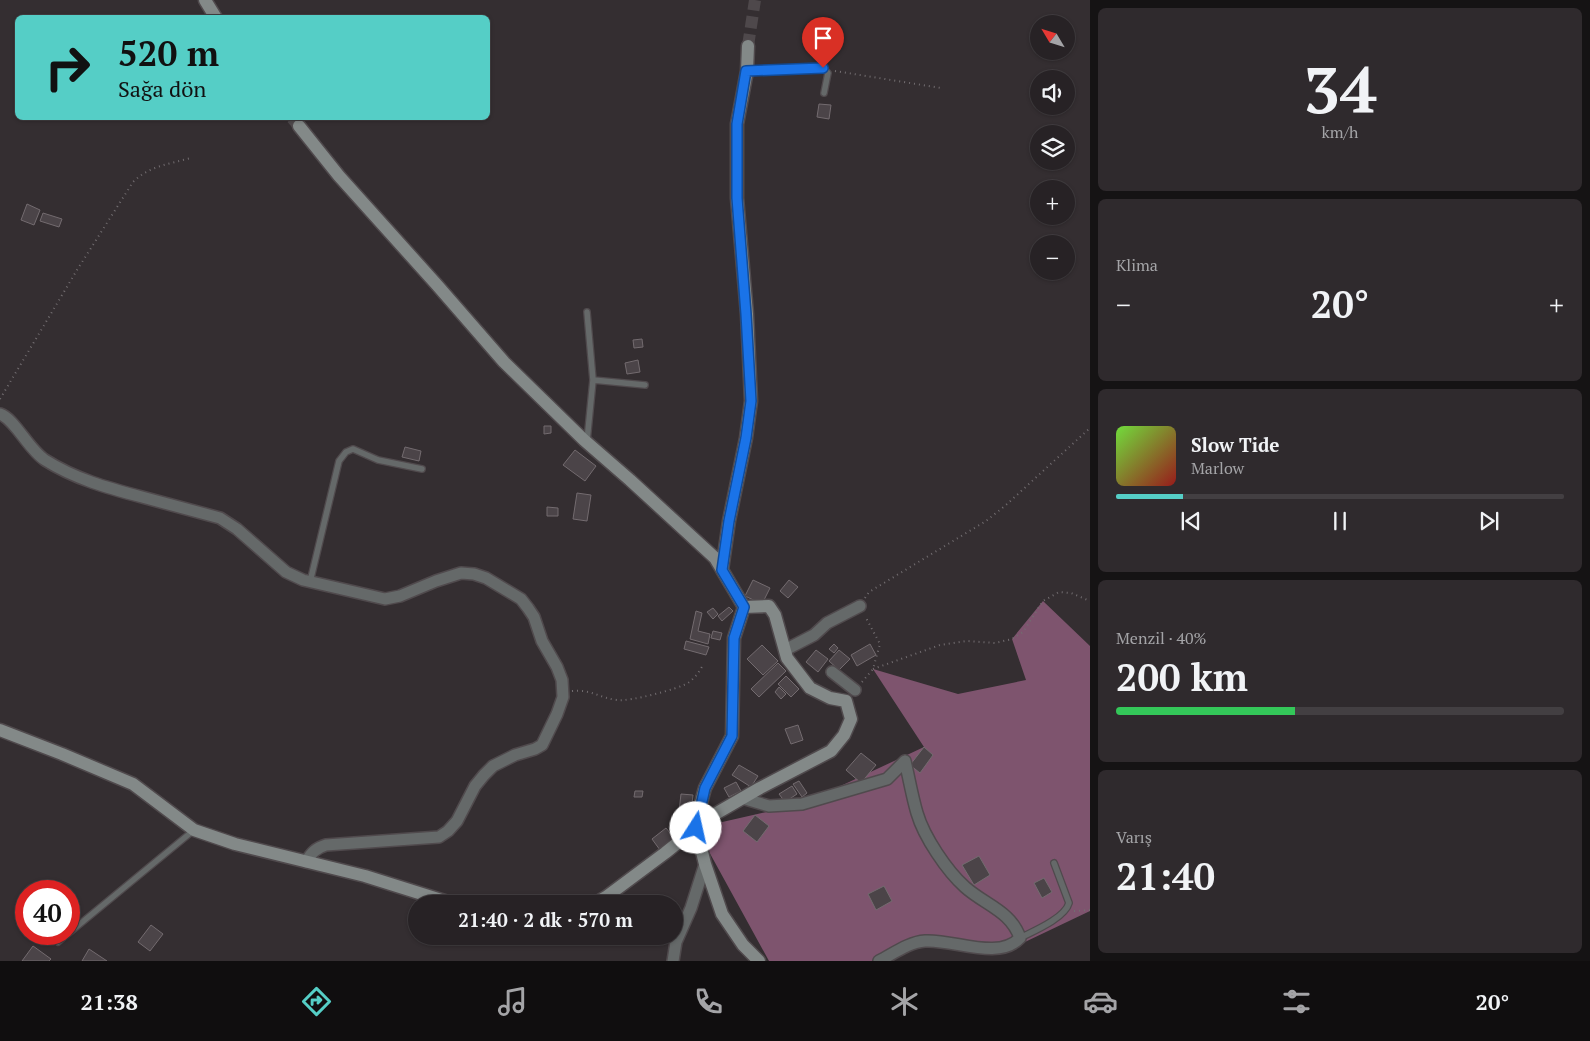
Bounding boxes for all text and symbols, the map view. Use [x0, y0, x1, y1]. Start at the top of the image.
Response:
north arrow [1030, 15, 1075, 60]
map controls [1030, 15, 1075, 280]
pin [802, 17, 844, 68]
icon: arrive [809, 24, 837, 52]
text: 520 m [118, 30, 219, 76]
icon: right [35, 35, 100, 100]
text: 34 [1303, 45, 1377, 132]
button: sound [1030, 70, 1075, 115]
text: Sağa dön [118, 74, 206, 103]
text: km/h [1322, 121, 1358, 143]
button: layers [1030, 125, 1075, 170]
button: + [1030, 180, 1075, 225]
button: − [1030, 235, 1075, 280]
text: Klima [1116, 254, 1158, 276]
text: 20° [1311, 279, 1369, 329]
text: − [1116, 286, 1131, 323]
text: + [1549, 286, 1564, 323]
text: Slow Tide [1191, 432, 1280, 457]
text: Marlow [1191, 457, 1244, 479]
icon: previous [1177, 507, 1205, 535]
icon: pause [1326, 507, 1354, 535]
icon: next [1475, 507, 1503, 535]
text: Menzil · 40% [1116, 627, 1206, 649]
text: 200 km [1116, 652, 1248, 702]
position arrow [669, 801, 721, 853]
text: Varış [1116, 826, 1152, 848]
text: 21:40 [1116, 851, 1215, 901]
speed limit sign: 40 [15, 880, 80, 945]
text: 21:40 · 2 dk · 570 m [458, 907, 633, 932]
icon: directions [299, 984, 334, 1019]
icon: music [495, 984, 530, 1019]
icon: phone [691, 984, 726, 1019]
icon: climate [887, 984, 922, 1019]
icon: car [1083, 984, 1118, 1019]
icon: filters [1279, 984, 1314, 1019]
text: 21:38 [81, 987, 138, 1016]
text: 20° [1475, 987, 1509, 1016]

